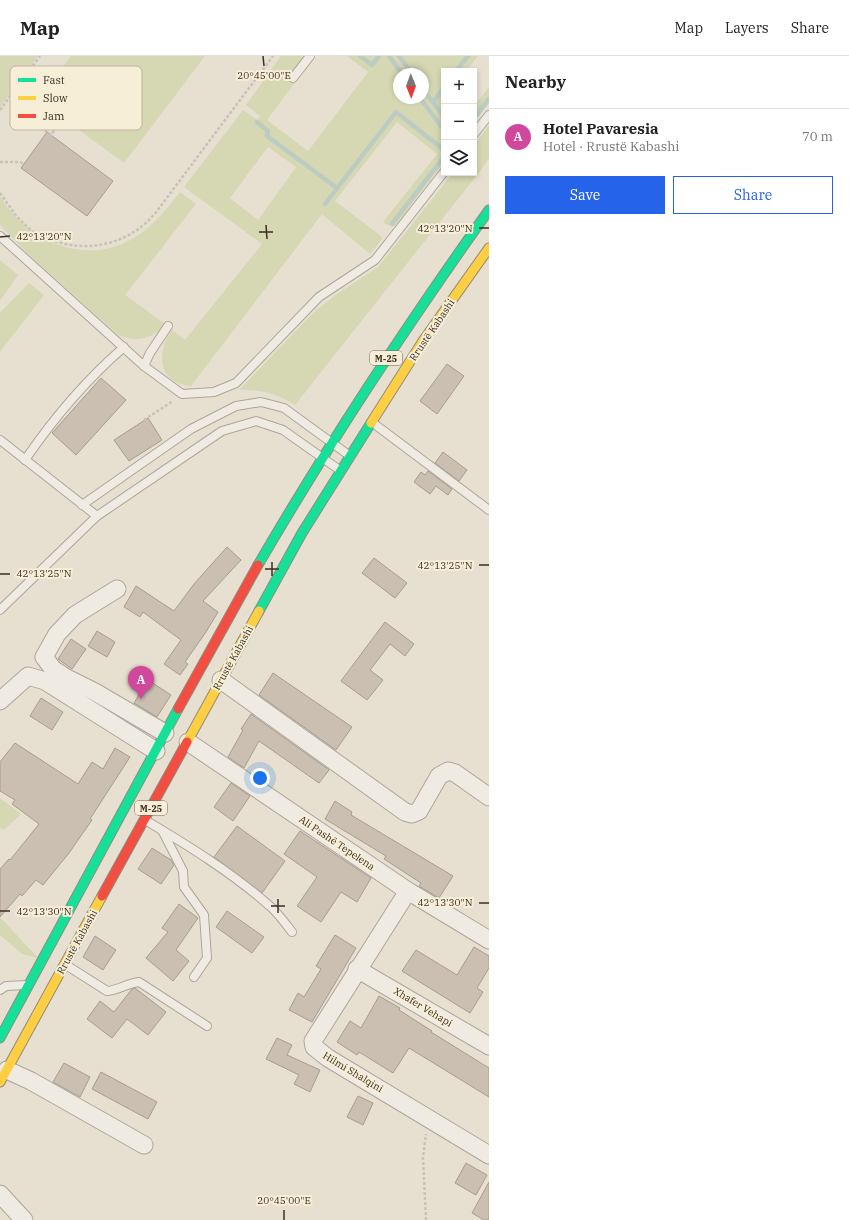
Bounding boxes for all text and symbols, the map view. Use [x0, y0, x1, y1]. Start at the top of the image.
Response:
text: Map [20, 16, 60, 40]
text: Map [675, 19, 703, 37]
text: Layers [725, 19, 769, 37]
text: Share [791, 19, 829, 37]
legend [10, 66, 142, 130]
north arrow [393, 68, 429, 104]
map controls [441, 68, 477, 176]
button: + [441, 68, 477, 104]
text: 20°45'00"E [237, 69, 291, 82]
text: Nearby [505, 71, 566, 93]
text: Fast [43, 73, 65, 87]
text: Slow [43, 91, 68, 105]
button: − [441, 104, 477, 140]
text: Jam [43, 109, 65, 123]
text: Hotel Pavaresia [543, 119, 659, 138]
text: A [513, 128, 523, 145]
text: 70 m [802, 128, 833, 145]
text: Hotel · Rrustë Kabashi [543, 138, 679, 155]
button: layers [441, 140, 477, 176]
button: Save [505, 176, 665, 214]
button: Share [673, 176, 833, 214]
text: 42°13'20"N [418, 222, 473, 235]
text: 42°13'20"N [17, 230, 72, 243]
street label: Rrustë Kabashi [407, 297, 457, 363]
road number: M-25 [370, 351, 402, 365]
text: 42°13'25"N [418, 559, 473, 572]
text: 42°13'25"N [17, 567, 72, 580]
street label: Rrustë Kabashi [210, 624, 256, 692]
pin: A [128, 666, 154, 699]
your location [250, 768, 270, 788]
road number: M-25 [135, 801, 167, 815]
street label: Ali Pashë Tepelena [297, 813, 378, 874]
text: 42°13'30"N [418, 896, 473, 909]
text: 42°13'30"N [17, 905, 72, 918]
street label: Rrustë Kabashi [54, 908, 100, 976]
street label: Xhafer Vehapi [391, 984, 455, 1030]
street label: Hilmi Shalqini [320, 1049, 386, 1095]
text: 20°45'00"E [257, 1194, 311, 1207]

